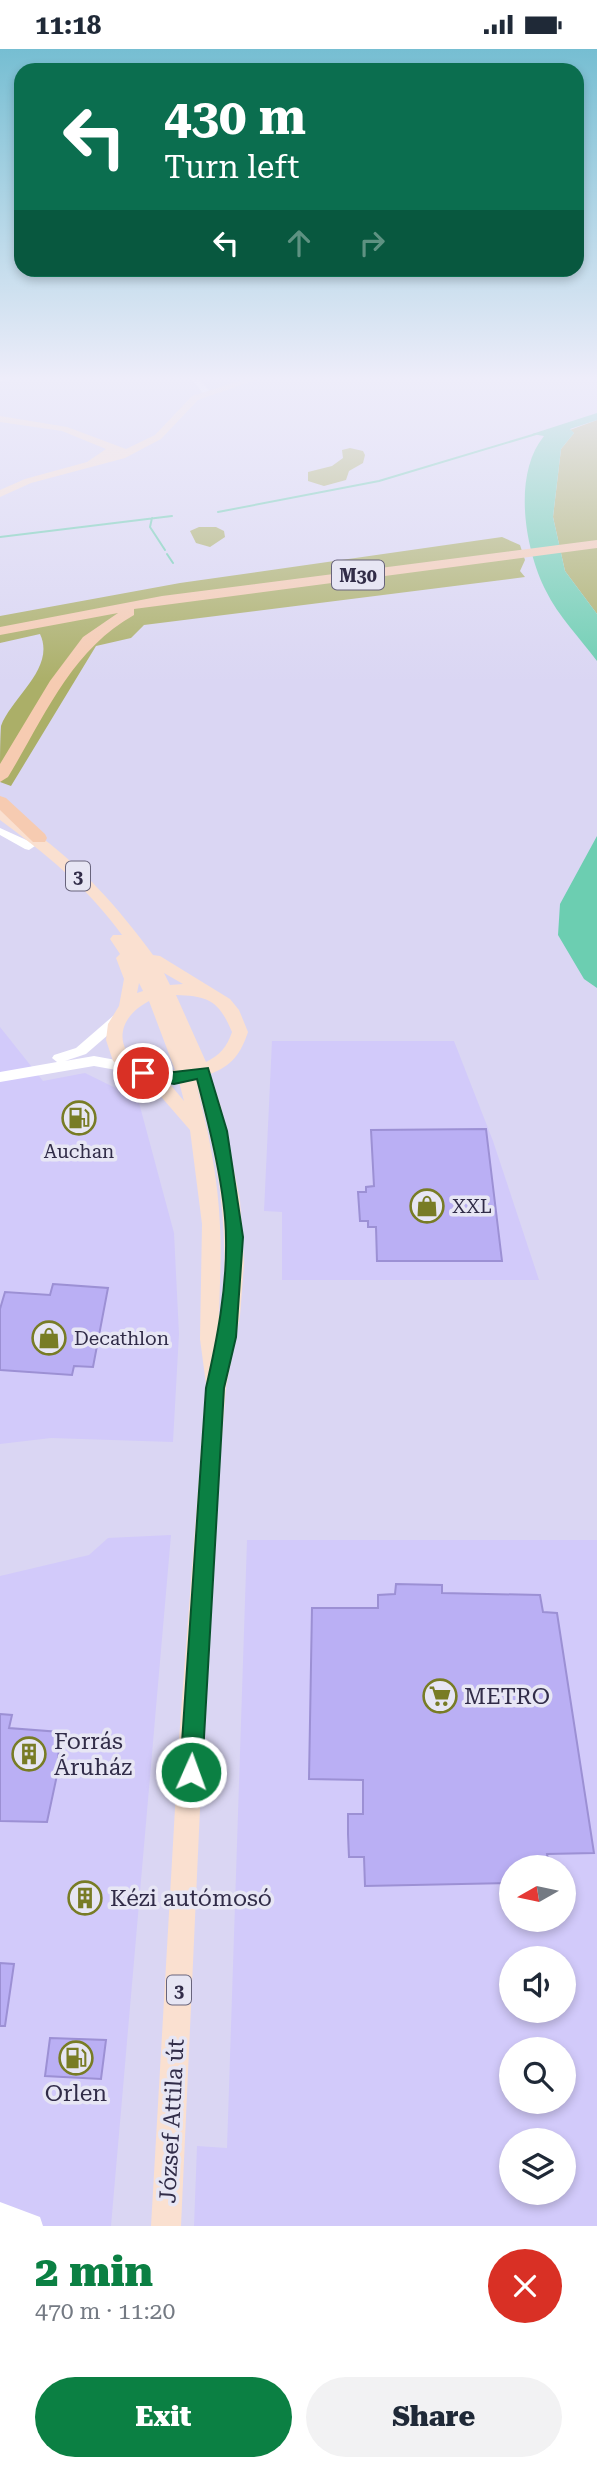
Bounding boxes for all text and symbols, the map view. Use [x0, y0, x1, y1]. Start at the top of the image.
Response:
text: 11:18 [35, 10, 101, 40]
text: 430 m [164, 89, 306, 146]
icon: left [49, 91, 140, 182]
text: Turn left [164, 148, 299, 186]
icon: left [207, 224, 245, 262]
icon: ahead [280, 224, 318, 262]
icon: right [353, 224, 391, 262]
road number: M30 [332, 561, 384, 589]
road number: 3 [66, 861, 90, 891]
pin [113, 1043, 173, 1103]
icon: arrive [124, 1054, 162, 1092]
fuel station icon: Auchan [60, 1099, 98, 1137]
place label: Auchan [44, 1140, 114, 1163]
shop icon: XXL [408, 1187, 446, 1225]
place label: XXL [452, 1195, 492, 1218]
shop icon: Decathlon [30, 1319, 68, 1357]
place label: Decathlon [74, 1327, 169, 1350]
supermarket icon: METRO [421, 1677, 459, 1715]
place label: METRO [464, 1683, 550, 1710]
place label: Forrás Áruház [54, 1728, 132, 1781]
building icon: Forrás Áruház [10, 1735, 48, 1773]
position arrow [154, 1735, 228, 1809]
north arrow [499, 1855, 576, 1932]
map controls [499, 1855, 576, 2205]
building icon: Kézi autómosó [66, 1879, 104, 1917]
place label: Kézi autómosó [110, 1885, 272, 1912]
button: sound [499, 1946, 576, 2023]
road number: 3 [167, 1975, 191, 2004]
button: search [499, 2037, 576, 2114]
street label: József Attila út [154, 2038, 190, 2204]
fuel station icon: Orlen [57, 2039, 95, 2077]
place label: Orlen [45, 2080, 107, 2107]
button: layers [499, 2128, 576, 2205]
text: 2 min [35, 2247, 153, 2296]
button: close [488, 2249, 562, 2323]
text: 470 m · 11:20 [35, 2298, 175, 2325]
button: Exit [35, 2377, 292, 2457]
button: Share [306, 2377, 562, 2457]

